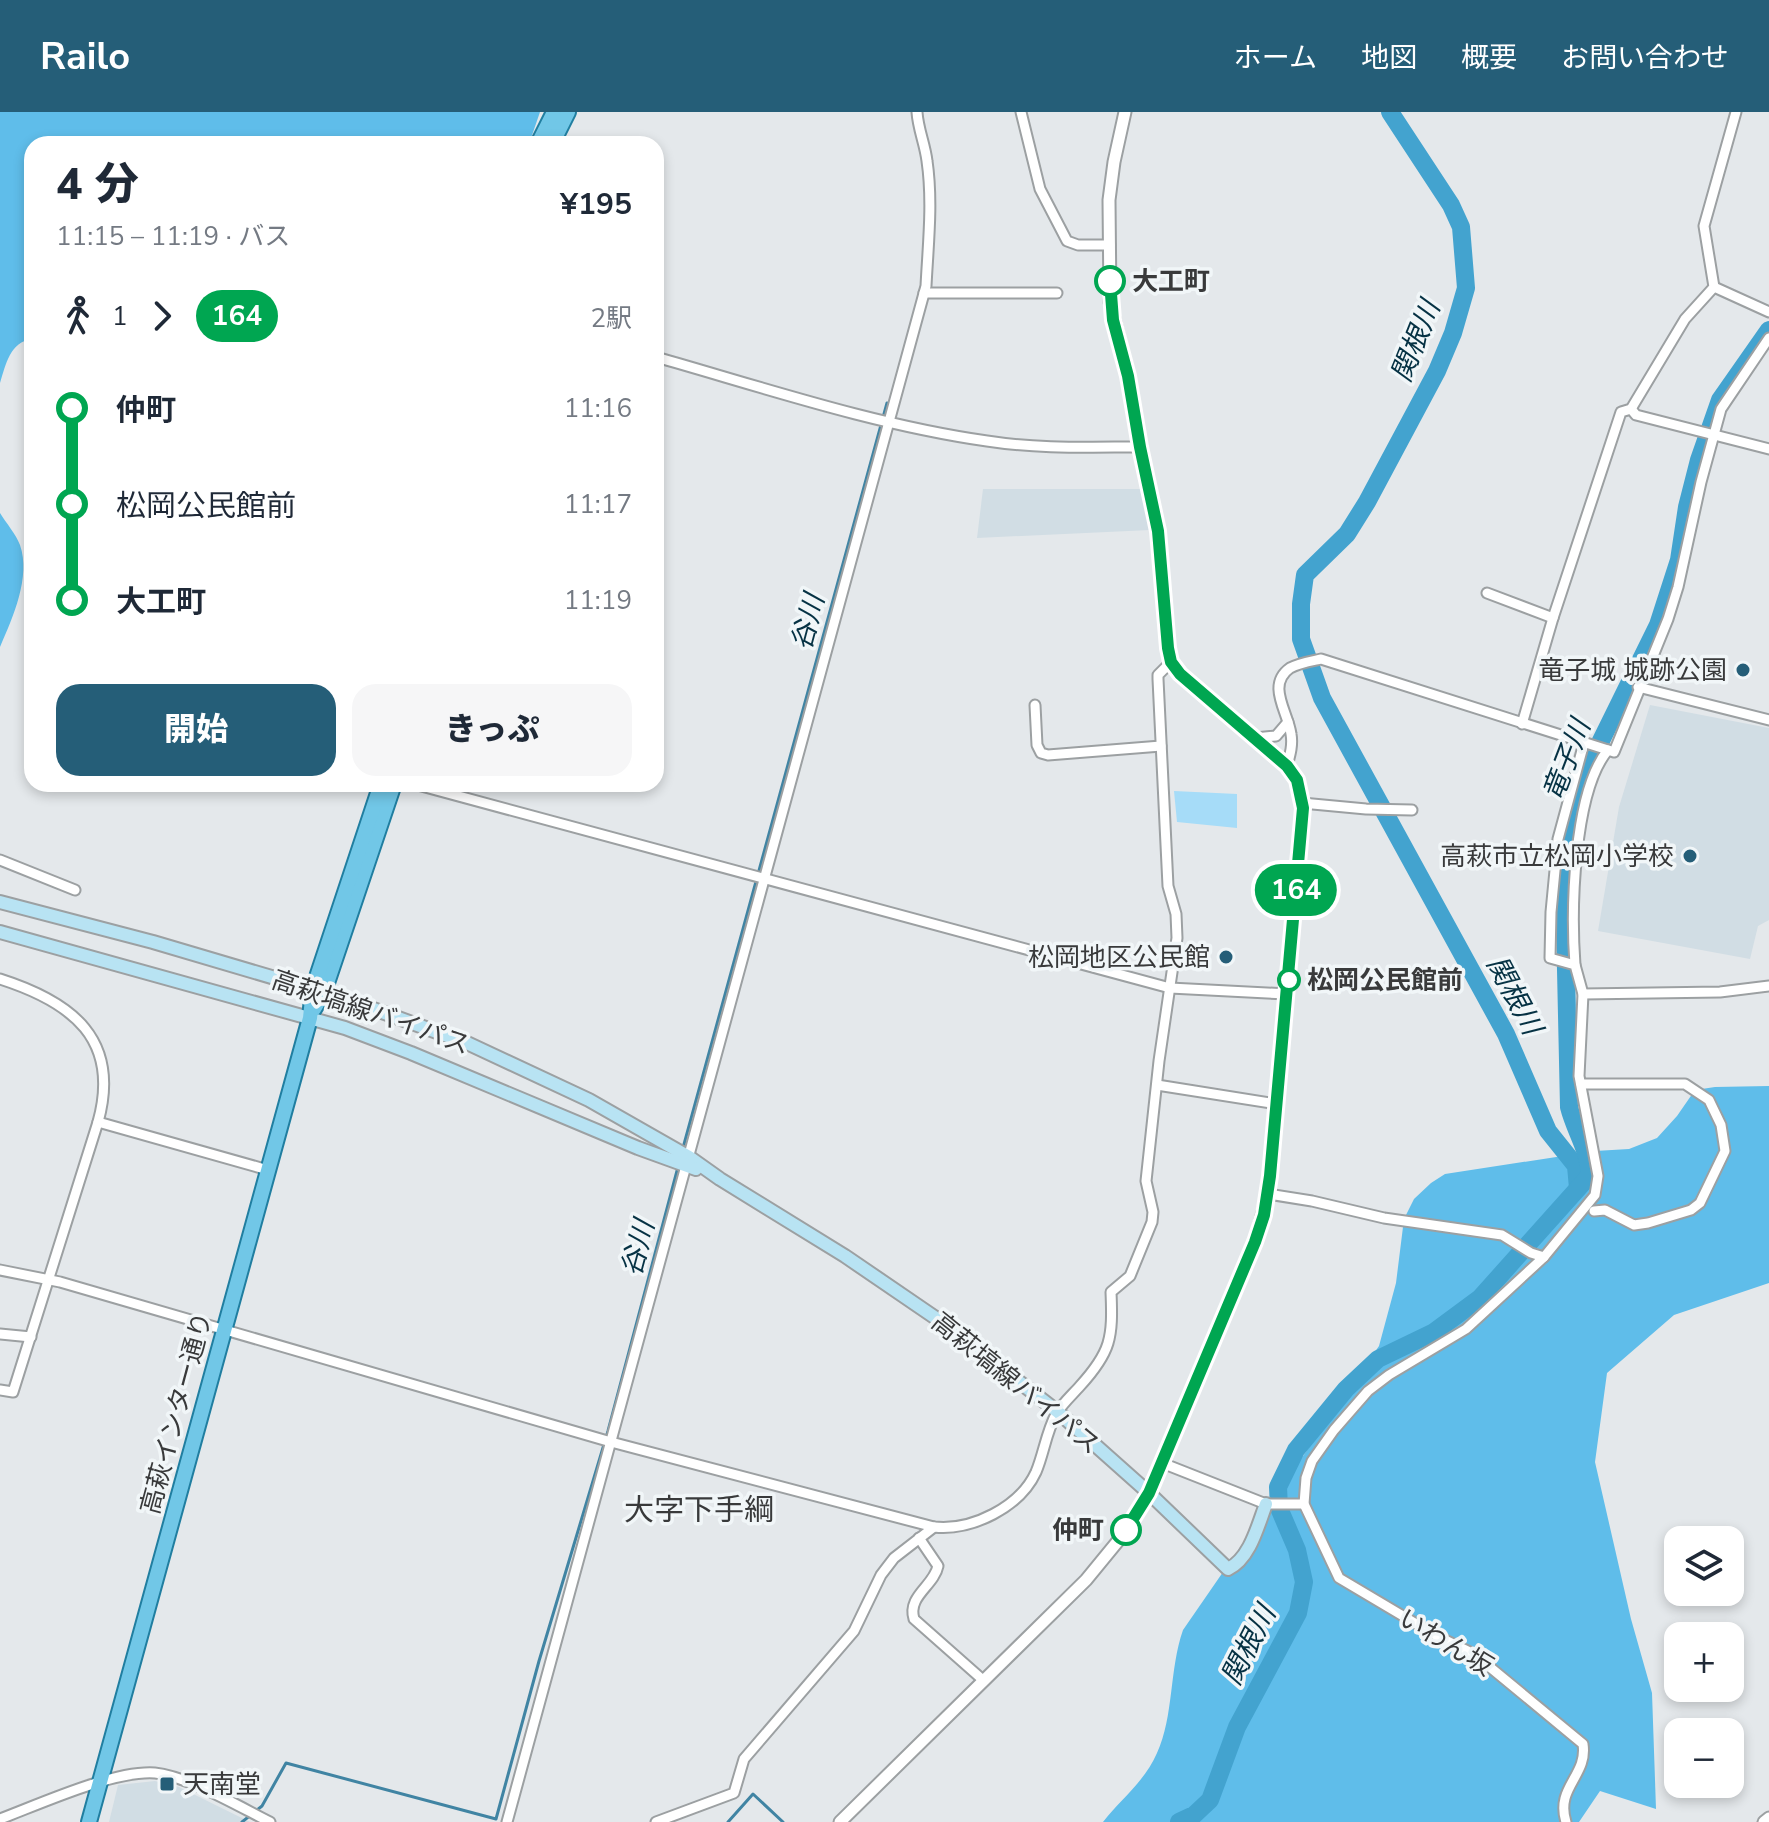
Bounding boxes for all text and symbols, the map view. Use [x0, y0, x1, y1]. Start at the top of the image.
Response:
text: Railo [40, 31, 130, 82]
text: ホーム [1234, 39, 1317, 77]
text: 地図 [1361, 39, 1417, 77]
text: 概要 [1461, 39, 1517, 77]
text: お問い合わせ [1561, 39, 1729, 77]
text: 4 分 [56, 155, 139, 215]
text: ¥195 [560, 184, 632, 225]
text: 11:15 – 11:19 · バス [56, 219, 290, 254]
place label: 大工町 [1132, 264, 1210, 299]
marker: 大工町 [1095, 266, 1125, 296]
water label: 関根川 [1383, 293, 1450, 387]
icon: walk [56, 294, 100, 338]
icon: forward [140, 294, 184, 338]
text: 164 [212, 297, 262, 335]
text: 1 [112, 299, 128, 334]
text: 2駅 [590, 301, 632, 336]
text: 仲町 [116, 390, 176, 431]
text: 11:16 [564, 391, 632, 426]
text: 松岡公民館前 [116, 486, 296, 527]
text: 11:17 [564, 487, 632, 522]
text: 大工町 [116, 582, 206, 623]
text: 11:19 [564, 583, 632, 618]
water label: 谷川 [782, 587, 834, 654]
place label: 竜子城 城跡公園 [1538, 653, 1727, 688]
marker: 竜子城 城跡公園 [1734, 661, 1752, 679]
button: 開始 [56, 684, 336, 776]
button: きっぷ [352, 684, 632, 776]
water label: 竜子川 [1534, 712, 1601, 806]
place label: 高萩市立松岡小学校 [1440, 839, 1674, 874]
marker: 高萩市立松岡小学校 [1681, 847, 1699, 865]
line badge: 164 [1250, 864, 1342, 916]
text: 164 [1271, 871, 1321, 909]
place label: 松岡地区公民館 [1028, 940, 1210, 975]
marker: 松岡地区公民館 [1217, 948, 1235, 966]
water label: 関根川 [1478, 949, 1552, 1044]
street label: 高萩塙線バイパス [267, 962, 475, 1063]
place label: 松岡公民館前 [1307, 963, 1463, 998]
marker: 松岡公民館前 [1278, 969, 1300, 991]
water label: 谷川 [612, 1213, 664, 1280]
street label: 高萩塙線バイパス [924, 1305, 1107, 1462]
street label: 高萩インター通り [133, 1308, 220, 1518]
district label: 大字下手綱 [624, 1490, 774, 1531]
place label: 仲町 [1052, 1513, 1104, 1548]
marker: 仲町 [1111, 1515, 1141, 1545]
map controls [1664, 1526, 1744, 1798]
button: layers [1664, 1526, 1744, 1606]
water label: 関根川 [1213, 1597, 1286, 1692]
street label: いわん坂 [1392, 1601, 1499, 1684]
button: + [1664, 1622, 1744, 1702]
button: − [1664, 1718, 1744, 1798]
place label: 天南堂 [183, 1767, 261, 1802]
marker: 天南堂 [158, 1775, 176, 1793]

